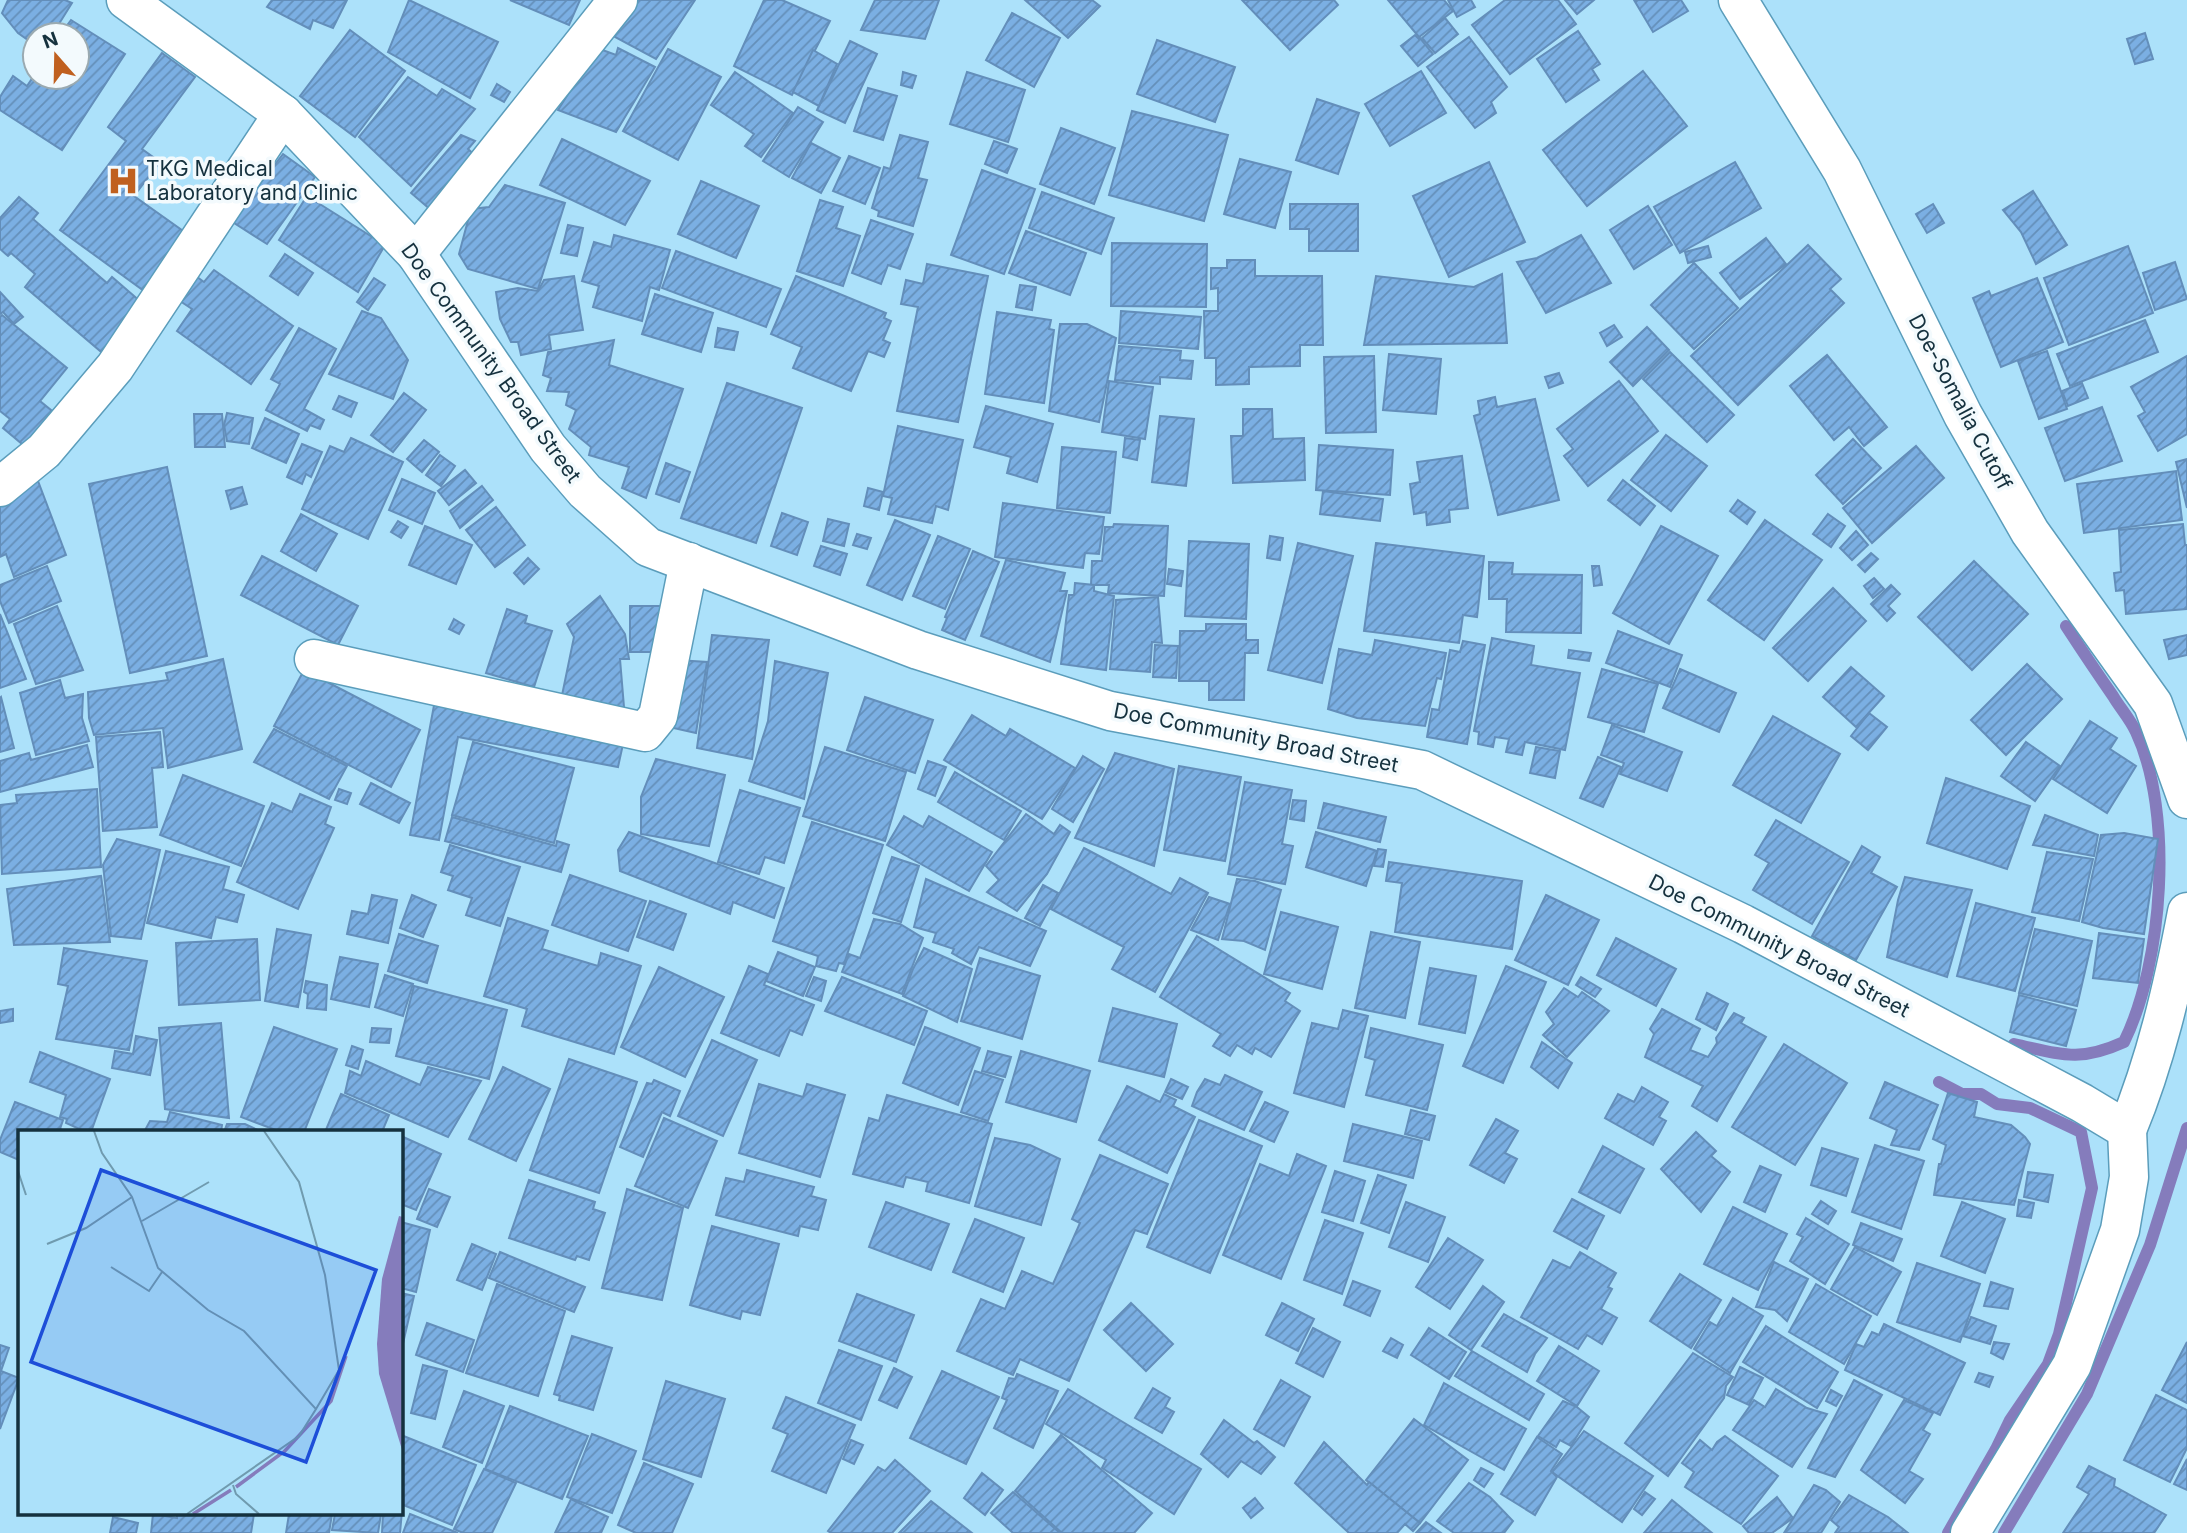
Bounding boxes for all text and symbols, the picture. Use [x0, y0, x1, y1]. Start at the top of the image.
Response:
north arrow [21, 21, 91, 91]
text: N [40, 27, 61, 54]
place label: TKG Medical Laboratory and Clinic [146, 156, 358, 205]
hospital icon: TKG Medical Laboratory and Clinic [106, 164, 140, 198]
street label: Doe Community Broad Street [396, 238, 587, 487]
street label: Doe-Somalia Cutoff [1904, 310, 2017, 494]
street label: Doe Community Broad Street [1112, 698, 1401, 777]
street label: Doe Community Broad Street [1645, 869, 1914, 1022]
inset map [18, 1130, 402, 1516]

